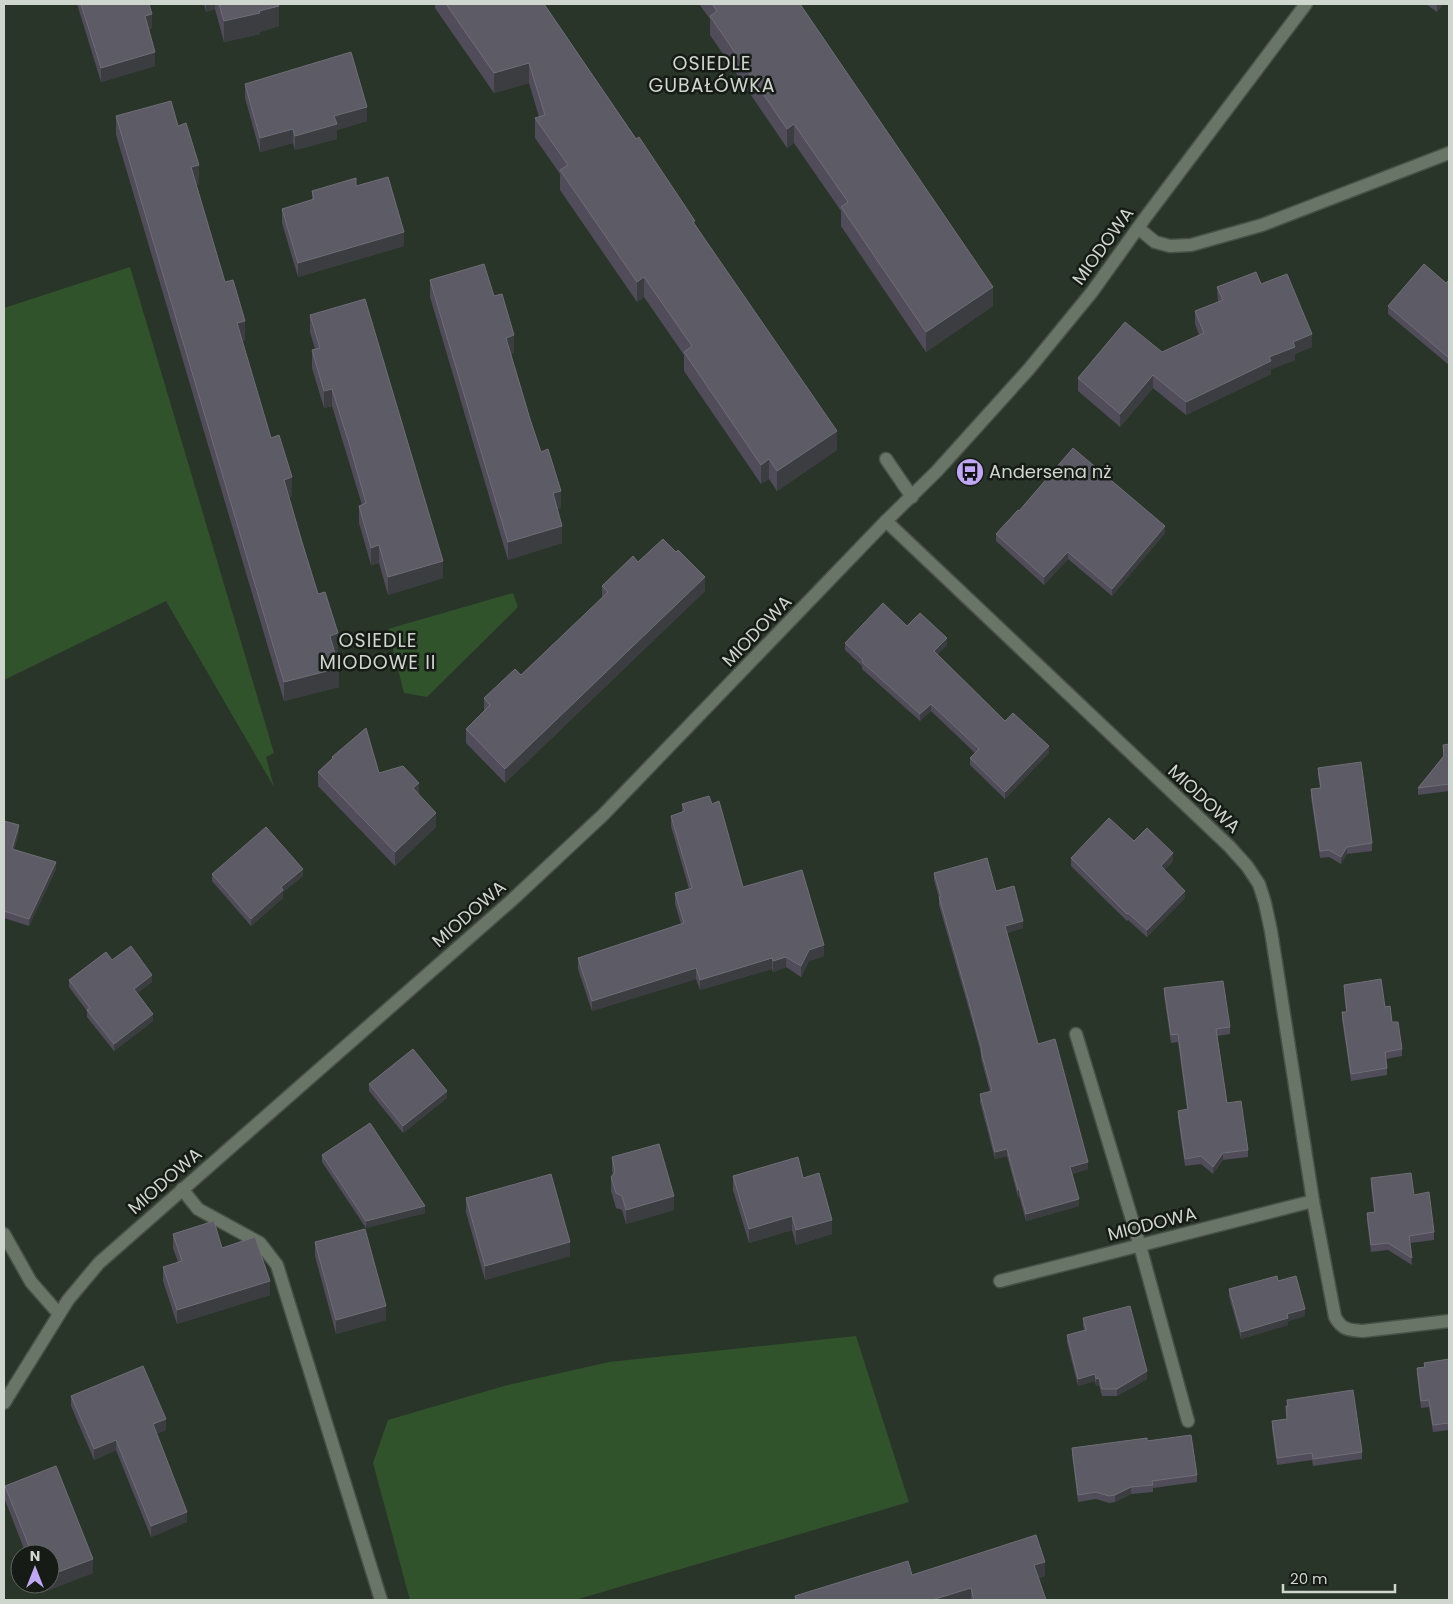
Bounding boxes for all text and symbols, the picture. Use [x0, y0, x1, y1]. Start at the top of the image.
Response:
district label: OSIEDLE GUBAŁÓWKA [648, 50, 776, 99]
street label: MIODOWA [1066, 202, 1139, 290]
bus stop icon: Andersena nż [955, 457, 985, 487]
place label: Andersena nż [989, 459, 1111, 484]
street label: MIODOWA [716, 589, 797, 672]
district label: OSIEDLE MIODOWE II [319, 627, 437, 676]
street label: MIODOWA [1163, 759, 1246, 839]
street label: MIODOWA [426, 874, 511, 953]
street label: MIODOWA [122, 1141, 207, 1220]
street label: MIODOWA [1105, 1200, 1199, 1247]
north arrow [10, 1544, 60, 1594]
text: N [30, 1546, 40, 1566]
scale bar [1283, 1562, 1396, 1594]
text: 20 m [1290, 1568, 1328, 1589]

